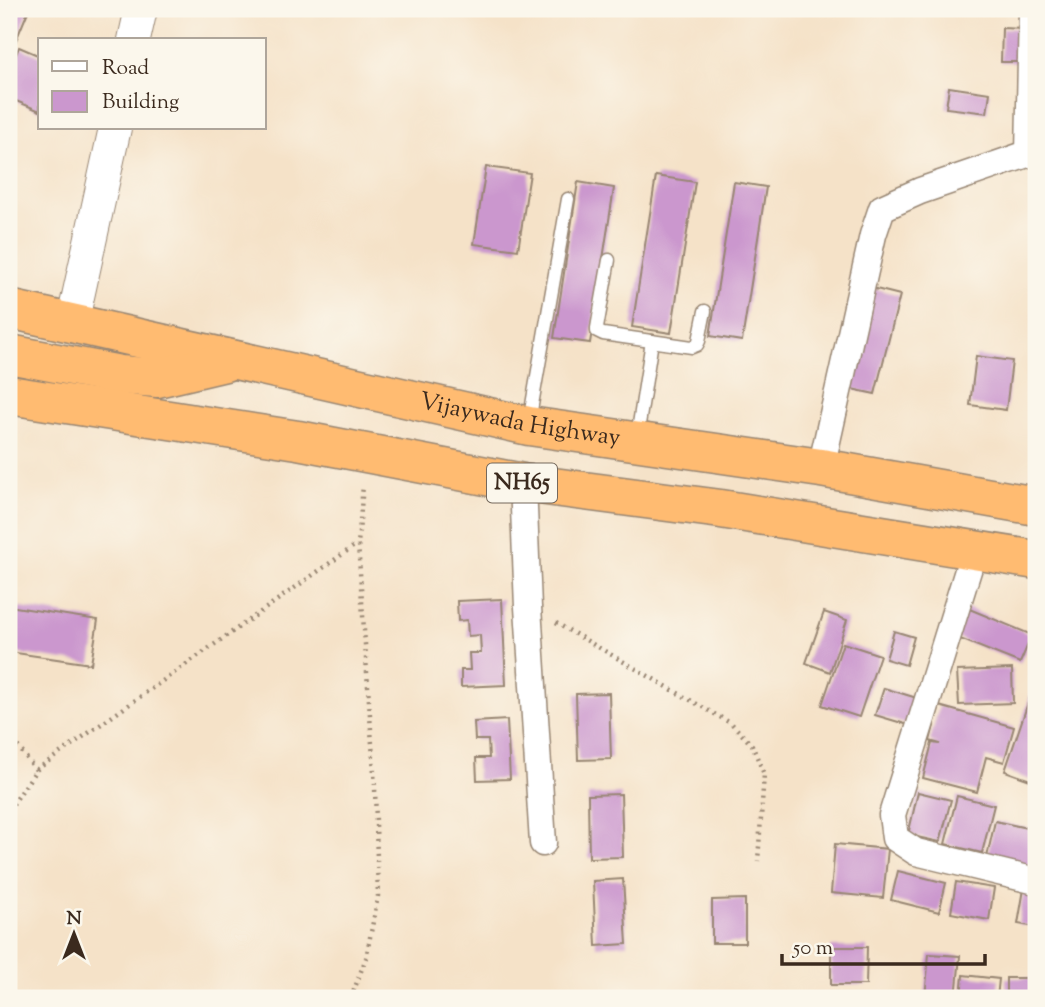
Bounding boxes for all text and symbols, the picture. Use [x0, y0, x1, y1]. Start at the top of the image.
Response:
legend [38, 38, 266, 130]
text: Road [102, 54, 149, 84]
text: Building [102, 88, 179, 118]
street label: Vijaywada Highway [416, 385, 623, 456]
road number: NH65 [487, 463, 557, 503]
north arrow [38, 898, 108, 968]
text: N [66, 906, 82, 933]
scale bar [782, 923, 986, 967]
text: 50 m [792, 934, 833, 964]

